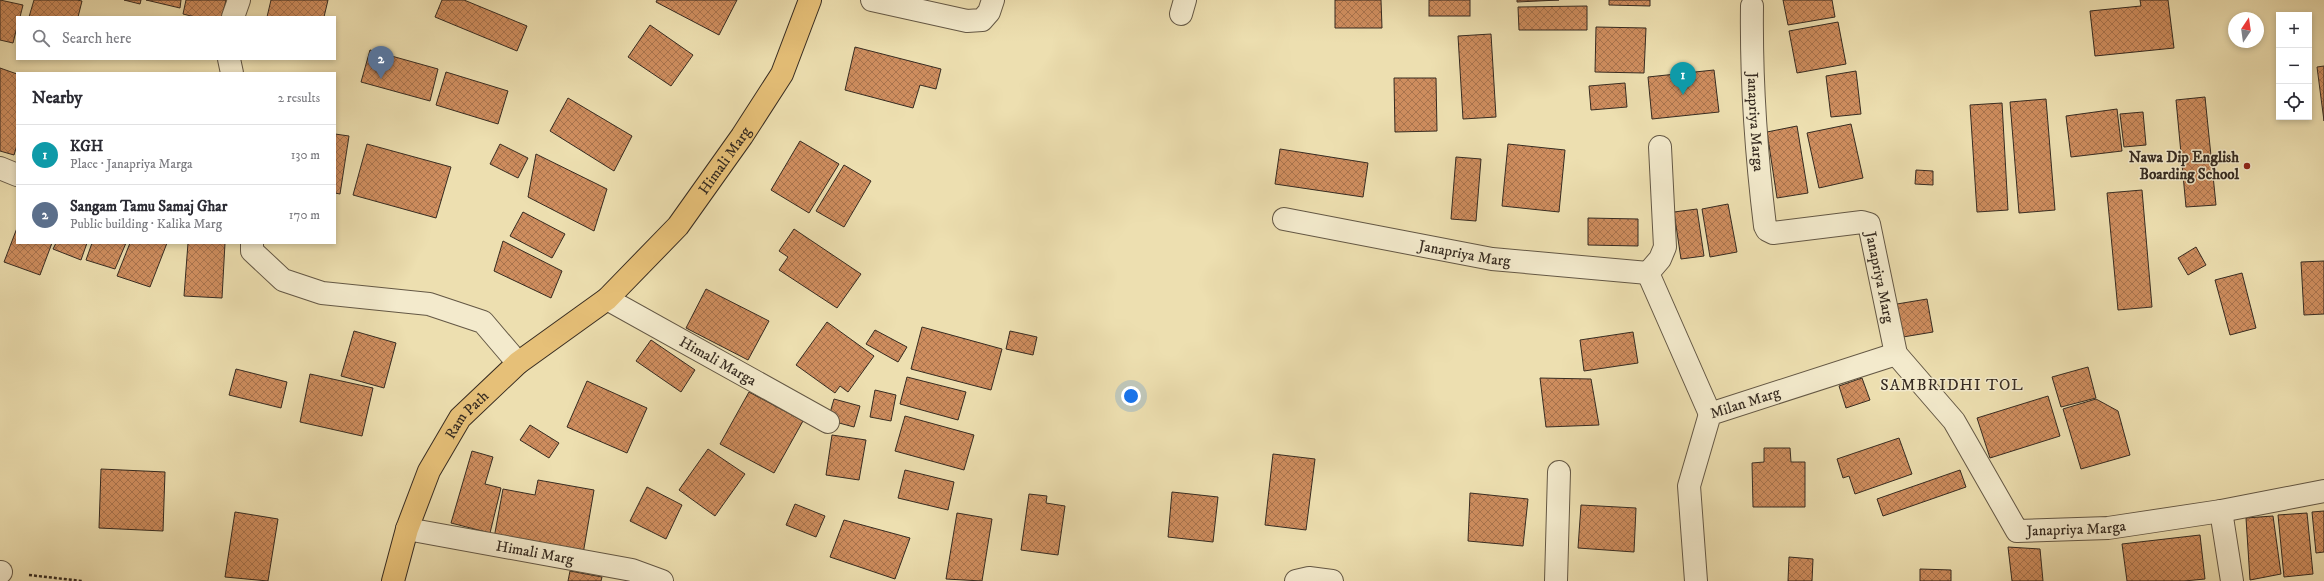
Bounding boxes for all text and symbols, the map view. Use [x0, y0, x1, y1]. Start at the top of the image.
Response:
north arrow [2228, 12, 2264, 48]
map controls [2276, 12, 2312, 120]
button: + [2276, 12, 2312, 48]
search box [16, 16, 336, 60]
icon: search [30, 27, 52, 49]
text: Search here [62, 29, 131, 48]
pin: 2 [368, 46, 394, 79]
button: − [2276, 48, 2312, 84]
pin: 1 [1670, 62, 1696, 95]
street label: Janapriya Marga [1743, 70, 1769, 173]
button: locate [2276, 84, 2312, 120]
text: Nearby [32, 87, 82, 109]
text: 2 results [278, 90, 320, 106]
street label: Himali Marg [694, 122, 755, 198]
text: KGH [70, 137, 103, 156]
text: 1 [43, 147, 47, 163]
text: 130 m [291, 147, 320, 163]
place label: Nawa Dip English Boarding School [2129, 148, 2239, 184]
text: Place · Janapriya Marga [70, 156, 193, 172]
marker: Nawa Dip English Boarding School [2242, 161, 2252, 171]
text: Sangam Tamu Samaj Ghar [70, 197, 227, 216]
text: 2 [42, 207, 48, 223]
text: 170 m [289, 207, 320, 223]
text: Public building · Kalika Marg [70, 216, 222, 232]
street label: Janapriya Marg [1861, 228, 1899, 325]
street label: Janapriya Marg [1415, 235, 1512, 270]
street label: Himali Marga [676, 332, 760, 390]
district label: SAMBRIDHI TOL [1880, 375, 2024, 395]
street label: Milan Marg [1708, 382, 1783, 423]
street label: Ram Path [440, 386, 493, 442]
your location [1121, 386, 1141, 406]
street label: Janapriya Marga [2024, 516, 2128, 540]
street label: Himali Marg [494, 536, 576, 569]

